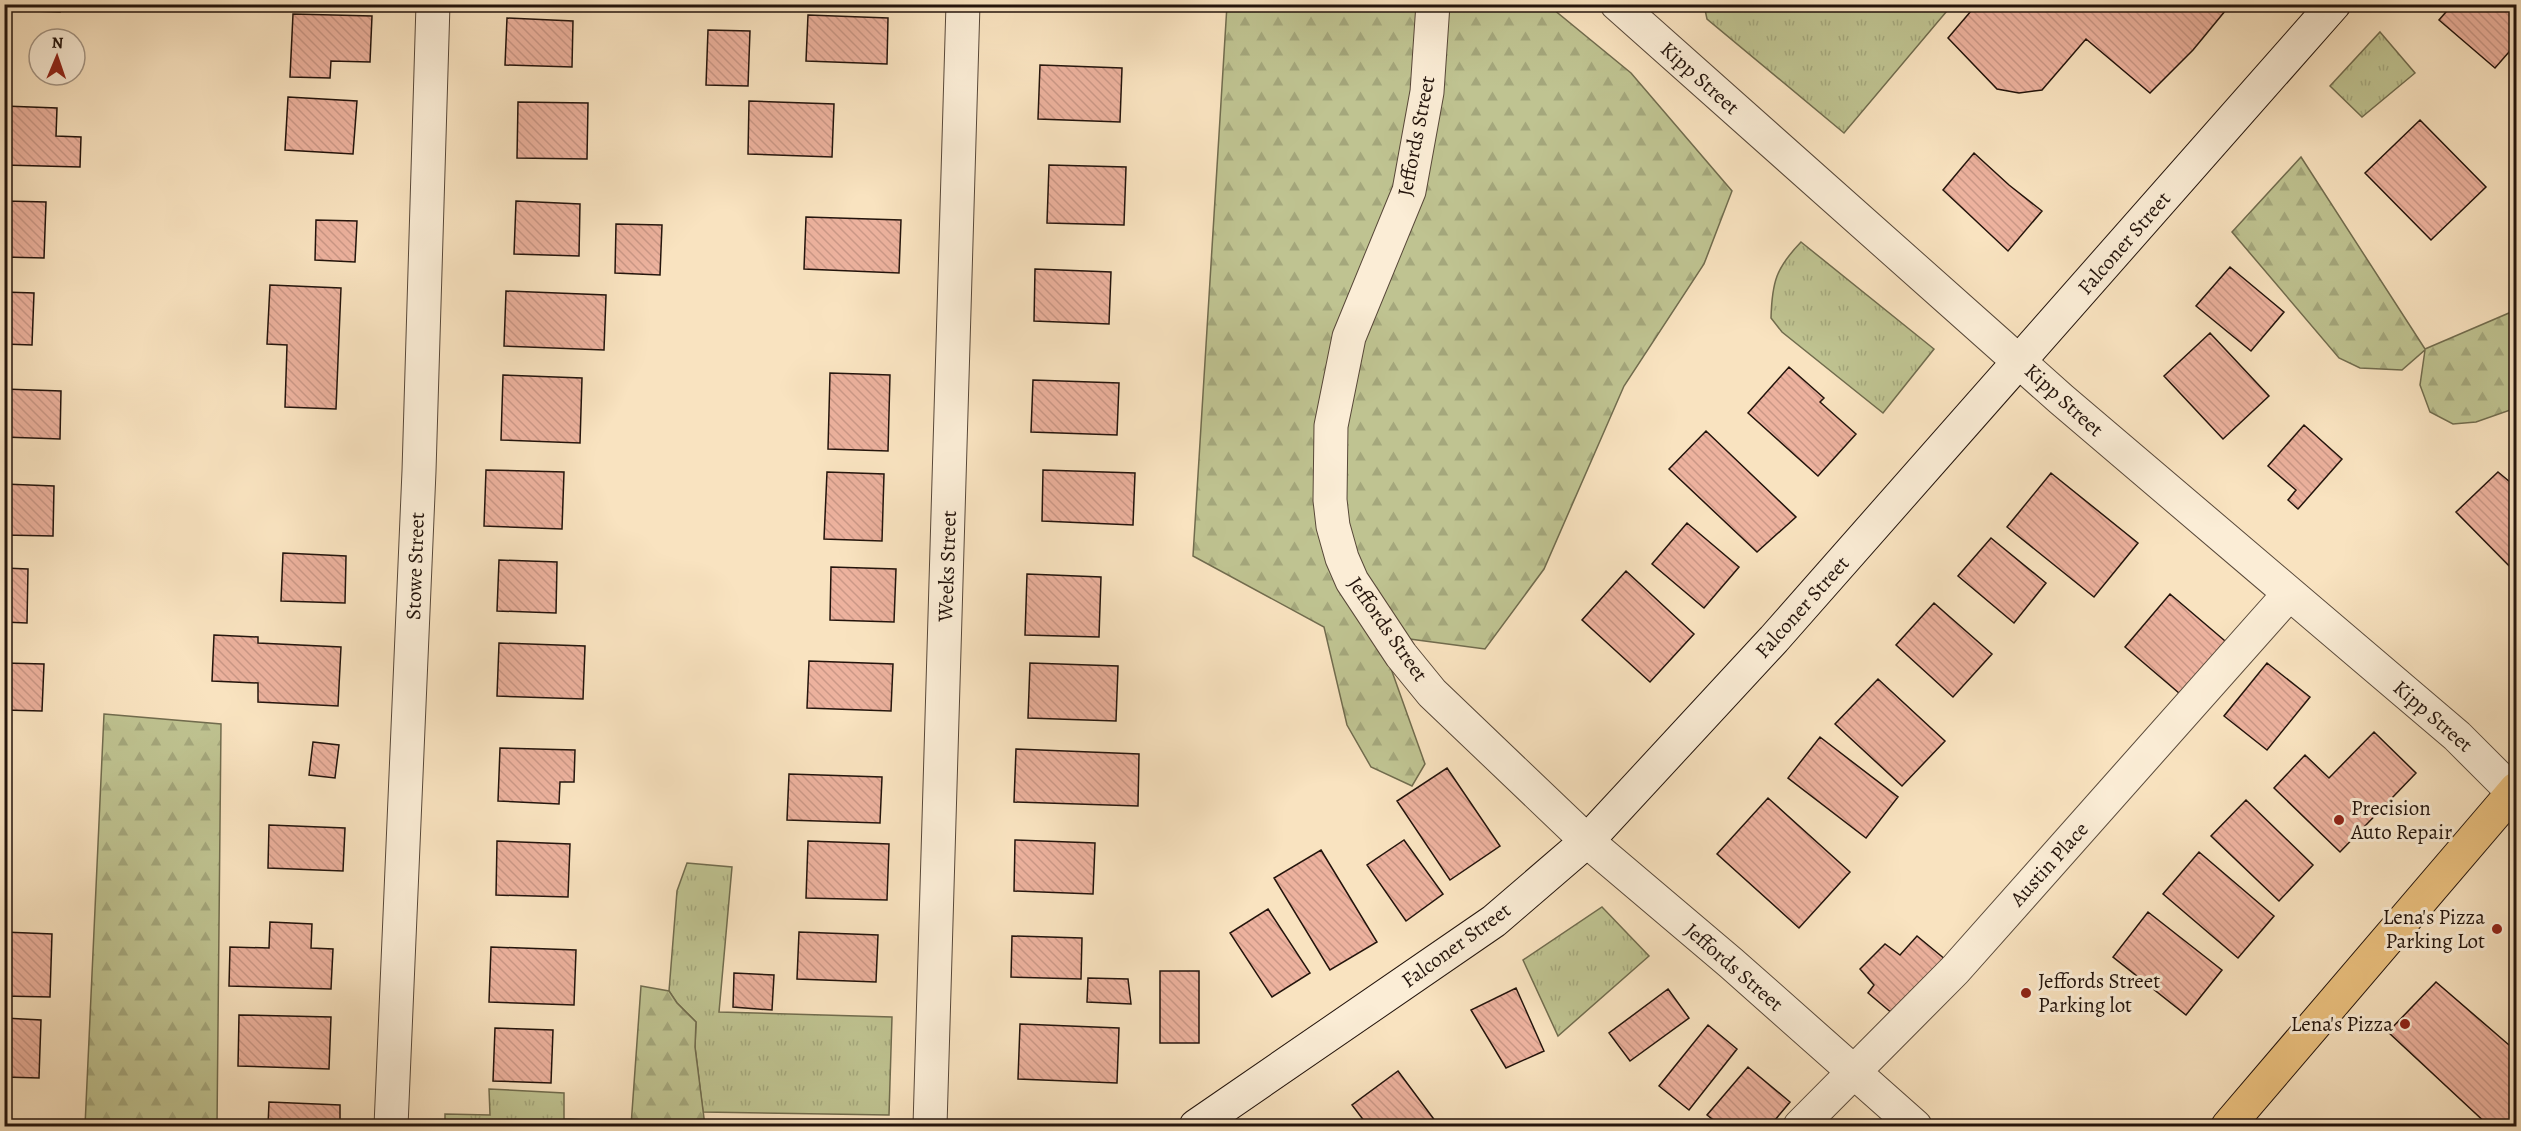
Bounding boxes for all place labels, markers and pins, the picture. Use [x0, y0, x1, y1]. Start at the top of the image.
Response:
place label: Precision Auto Repair [2350, 794, 2452, 846]
marker: Precision Auto Repair [2332, 813, 2346, 827]
place label: Lena's Pizza Parking Lot [2383, 903, 2485, 955]
marker: Lena's Pizza Parking Lot [2490, 922, 2504, 936]
place label: Jeffords Street Parking lot [2038, 967, 2160, 1019]
marker: Jeffords Street Parking lot [2019, 986, 2033, 1000]
place label: Lena's Pizza [2291, 1010, 2393, 1038]
marker: Lena's Pizza [2398, 1017, 2412, 1031]

